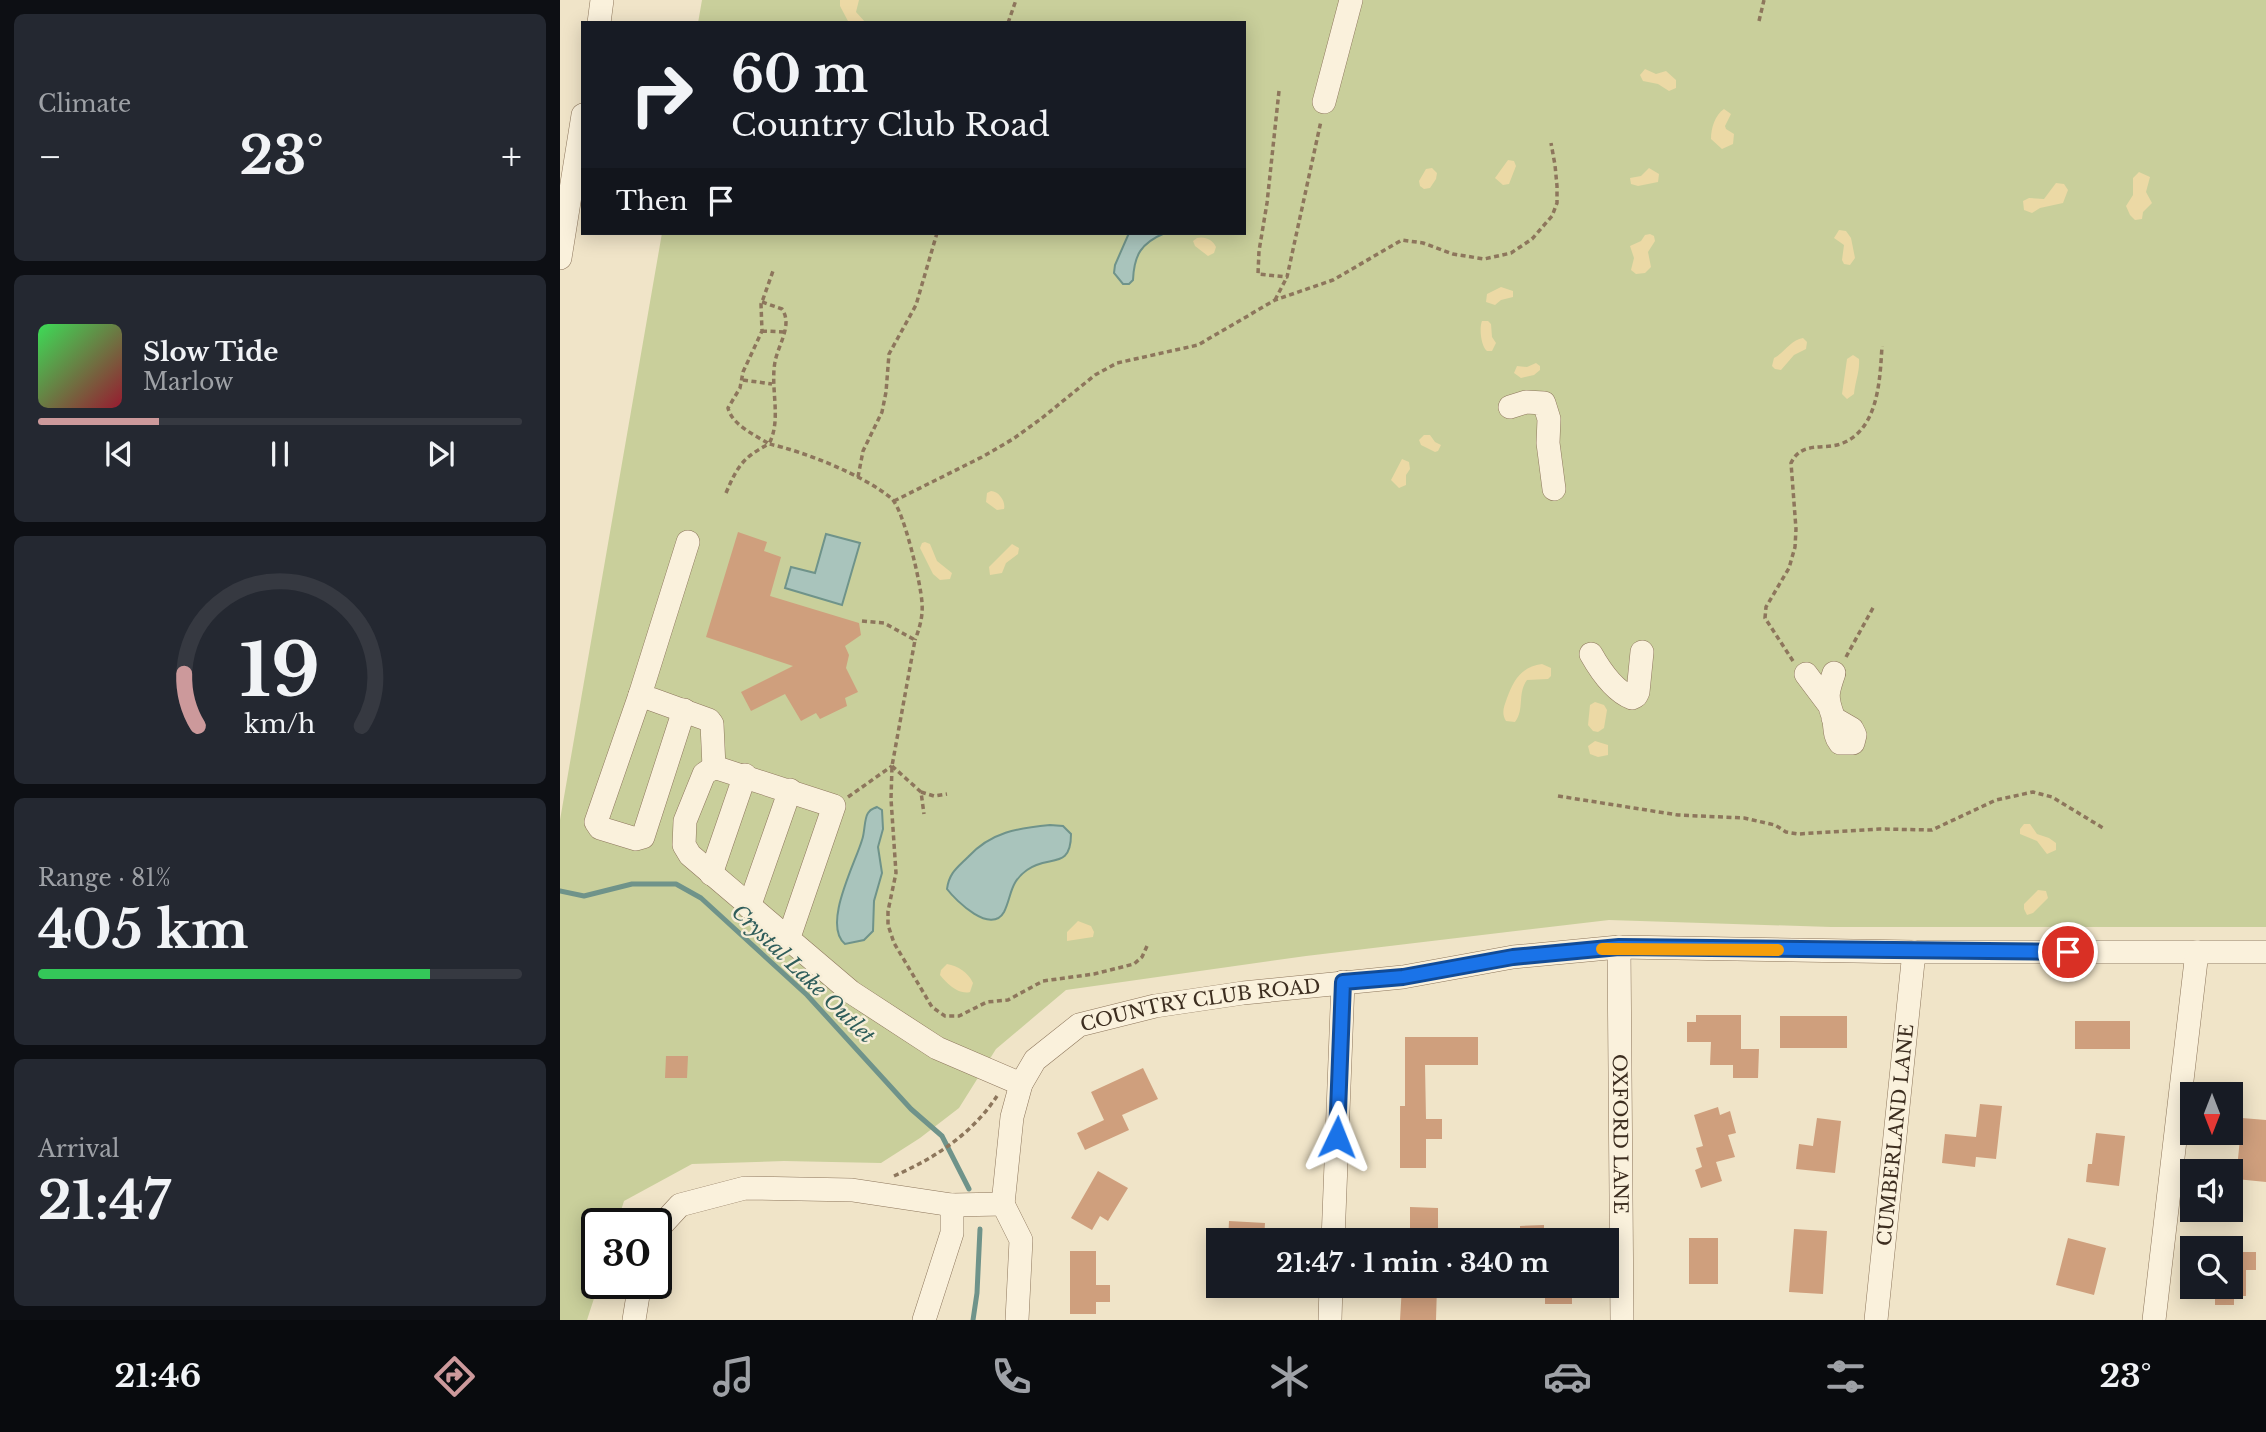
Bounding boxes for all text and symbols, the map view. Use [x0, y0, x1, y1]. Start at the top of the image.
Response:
text: 60 m [731, 44, 868, 105]
icon: right [616, 49, 707, 140]
text: Climate [38, 90, 131, 118]
text: Country Club Road [731, 105, 1050, 145]
text: 23° [239, 124, 324, 188]
text: − [38, 133, 62, 180]
text: + [501, 133, 522, 180]
icon: arrive [702, 182, 740, 220]
text: Then [616, 185, 688, 217]
text: Slow Tide [143, 336, 279, 368]
text: Marlow [143, 368, 233, 396]
icon: previous [100, 435, 138, 473]
icon: pause [261, 435, 299, 473]
icon: next [422, 435, 460, 473]
text: 19 [240, 625, 320, 716]
text: km/h [245, 709, 315, 740]
text: Range · 81% [38, 864, 171, 892]
text: 405 km [38, 898, 249, 962]
water label: Crystal Lake Outlet [726, 899, 880, 1049]
pin [2038, 922, 2098, 982]
icon: arrive [2049, 933, 2087, 971]
street label: COUNTRY CLUB ROAD [1078, 974, 1321, 1036]
street label: CUMBERLAND LANE [1872, 1023, 1918, 1247]
street label: OXFORD LANE [1608, 1054, 1633, 1214]
north arrow [2180, 1082, 2244, 1144]
map controls [2180, 1082, 2243, 1299]
position arrow [1300, 1100, 1374, 1174]
text: Arrival [38, 1135, 119, 1163]
button: sound [2180, 1159, 2243, 1222]
text: 21:47 [38, 1169, 171, 1233]
speed limit sign: 30 [581, 1208, 672, 1299]
button: search [2180, 1236, 2243, 1299]
text: 21:47 · 1 min · 340 m [1276, 1247, 1549, 1279]
icon: directions [430, 1352, 479, 1401]
icon: music [709, 1352, 758, 1401]
icon: phone [987, 1352, 1036, 1401]
icon: climate [1265, 1352, 1314, 1401]
icon: car [1543, 1352, 1592, 1401]
icon: filters [1821, 1352, 1870, 1401]
text: 21:46 [115, 1356, 201, 1396]
text: 23° [2099, 1356, 2151, 1396]

